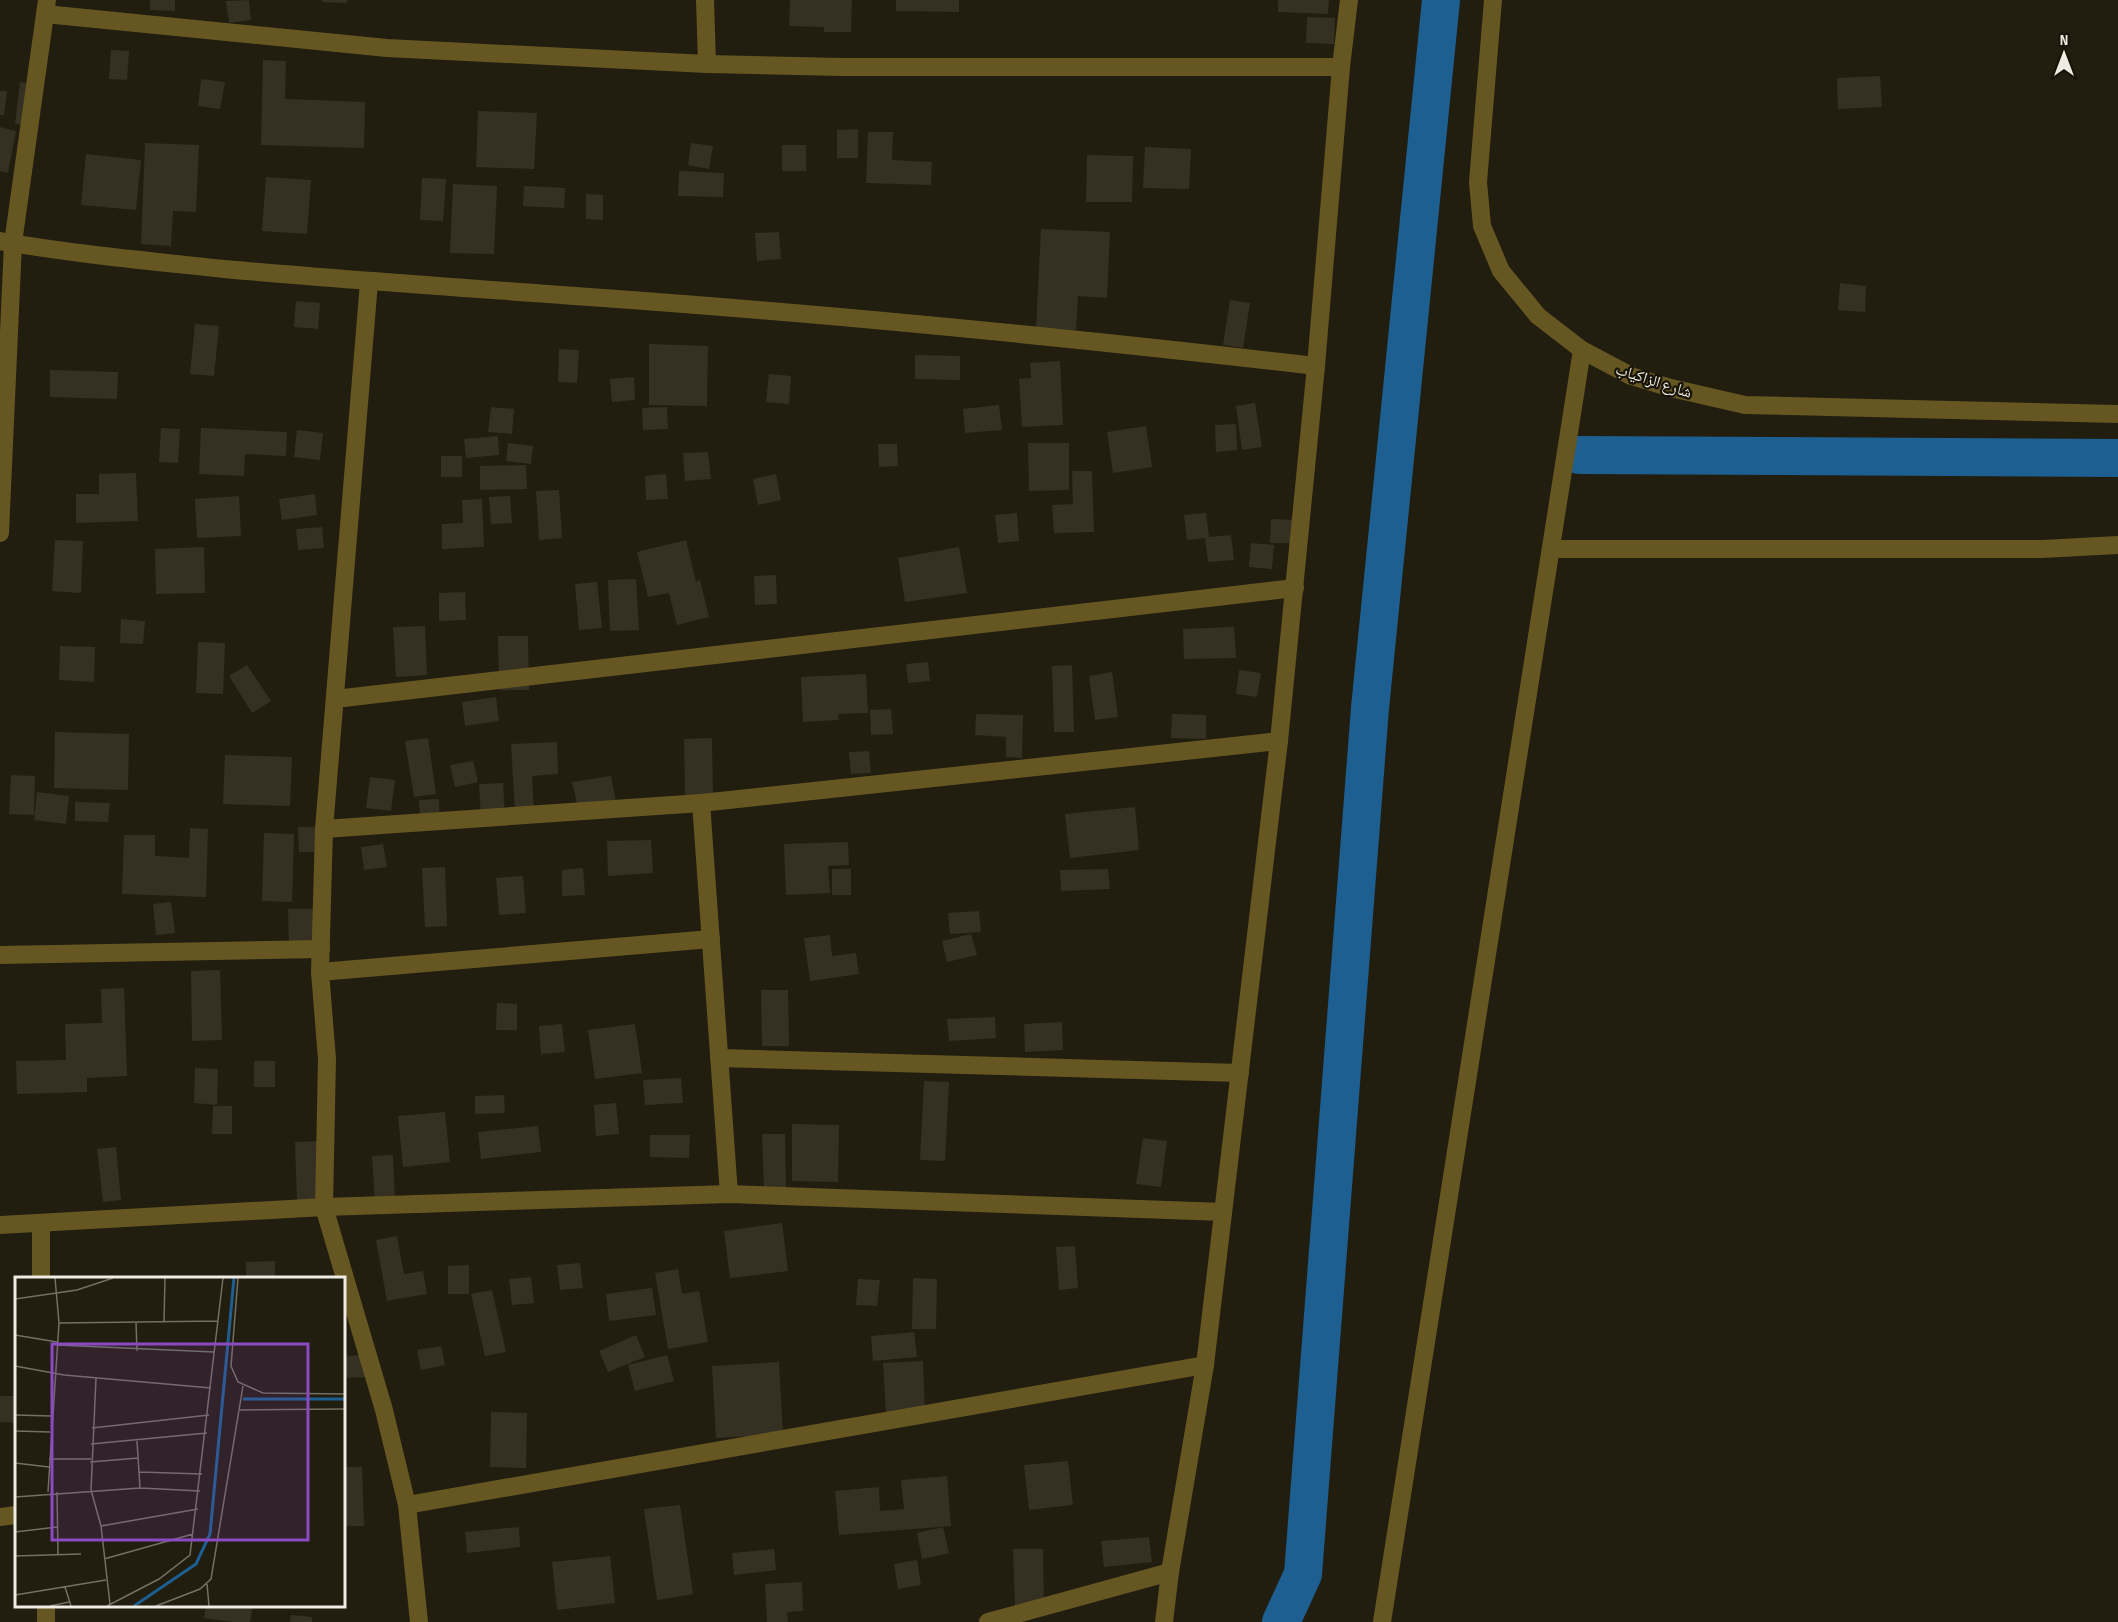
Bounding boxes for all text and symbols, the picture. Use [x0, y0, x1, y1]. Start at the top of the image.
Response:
north arrow [2034, 24, 2094, 84]
text: N [2060, 31, 2068, 50]
street label: شارع الزاكياب [1613, 360, 1694, 403]
inset map [15, 1277, 345, 1607]

